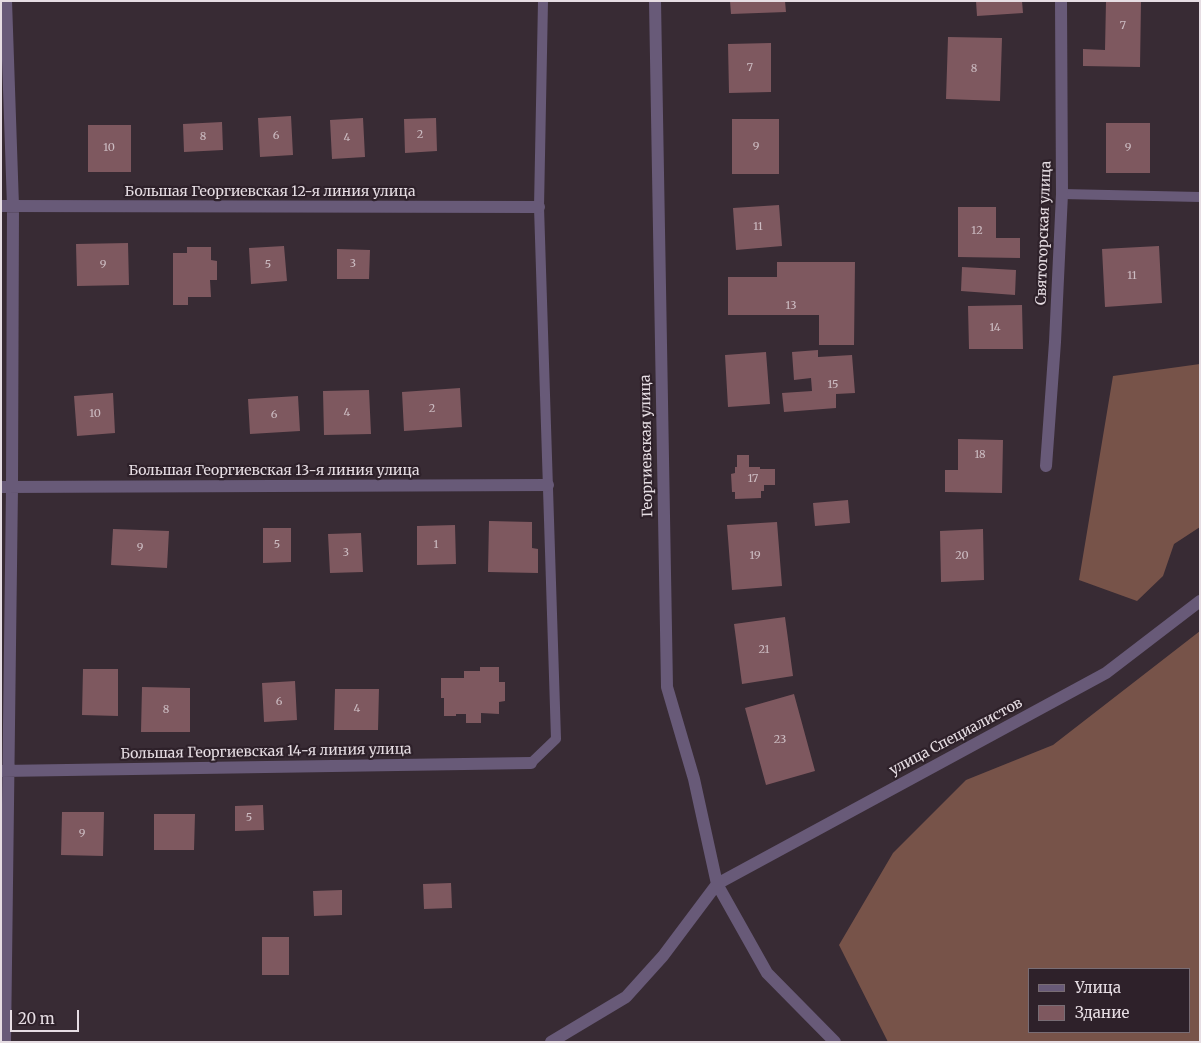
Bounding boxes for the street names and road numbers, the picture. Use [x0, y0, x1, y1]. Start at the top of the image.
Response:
street label: Святогорская улица [1033, 161, 1055, 305]
street label: Большая Георгиевская 12-я линия улица [125, 184, 415, 200]
street label: Георгиевская улица [637, 374, 657, 518]
street label: Большая Георгиевская 13-я линия улица [129, 463, 419, 479]
street label: улица Специалистов [887, 695, 1025, 779]
street label: Большая Георгиевская 14-я линия улица [120, 741, 412, 763]

